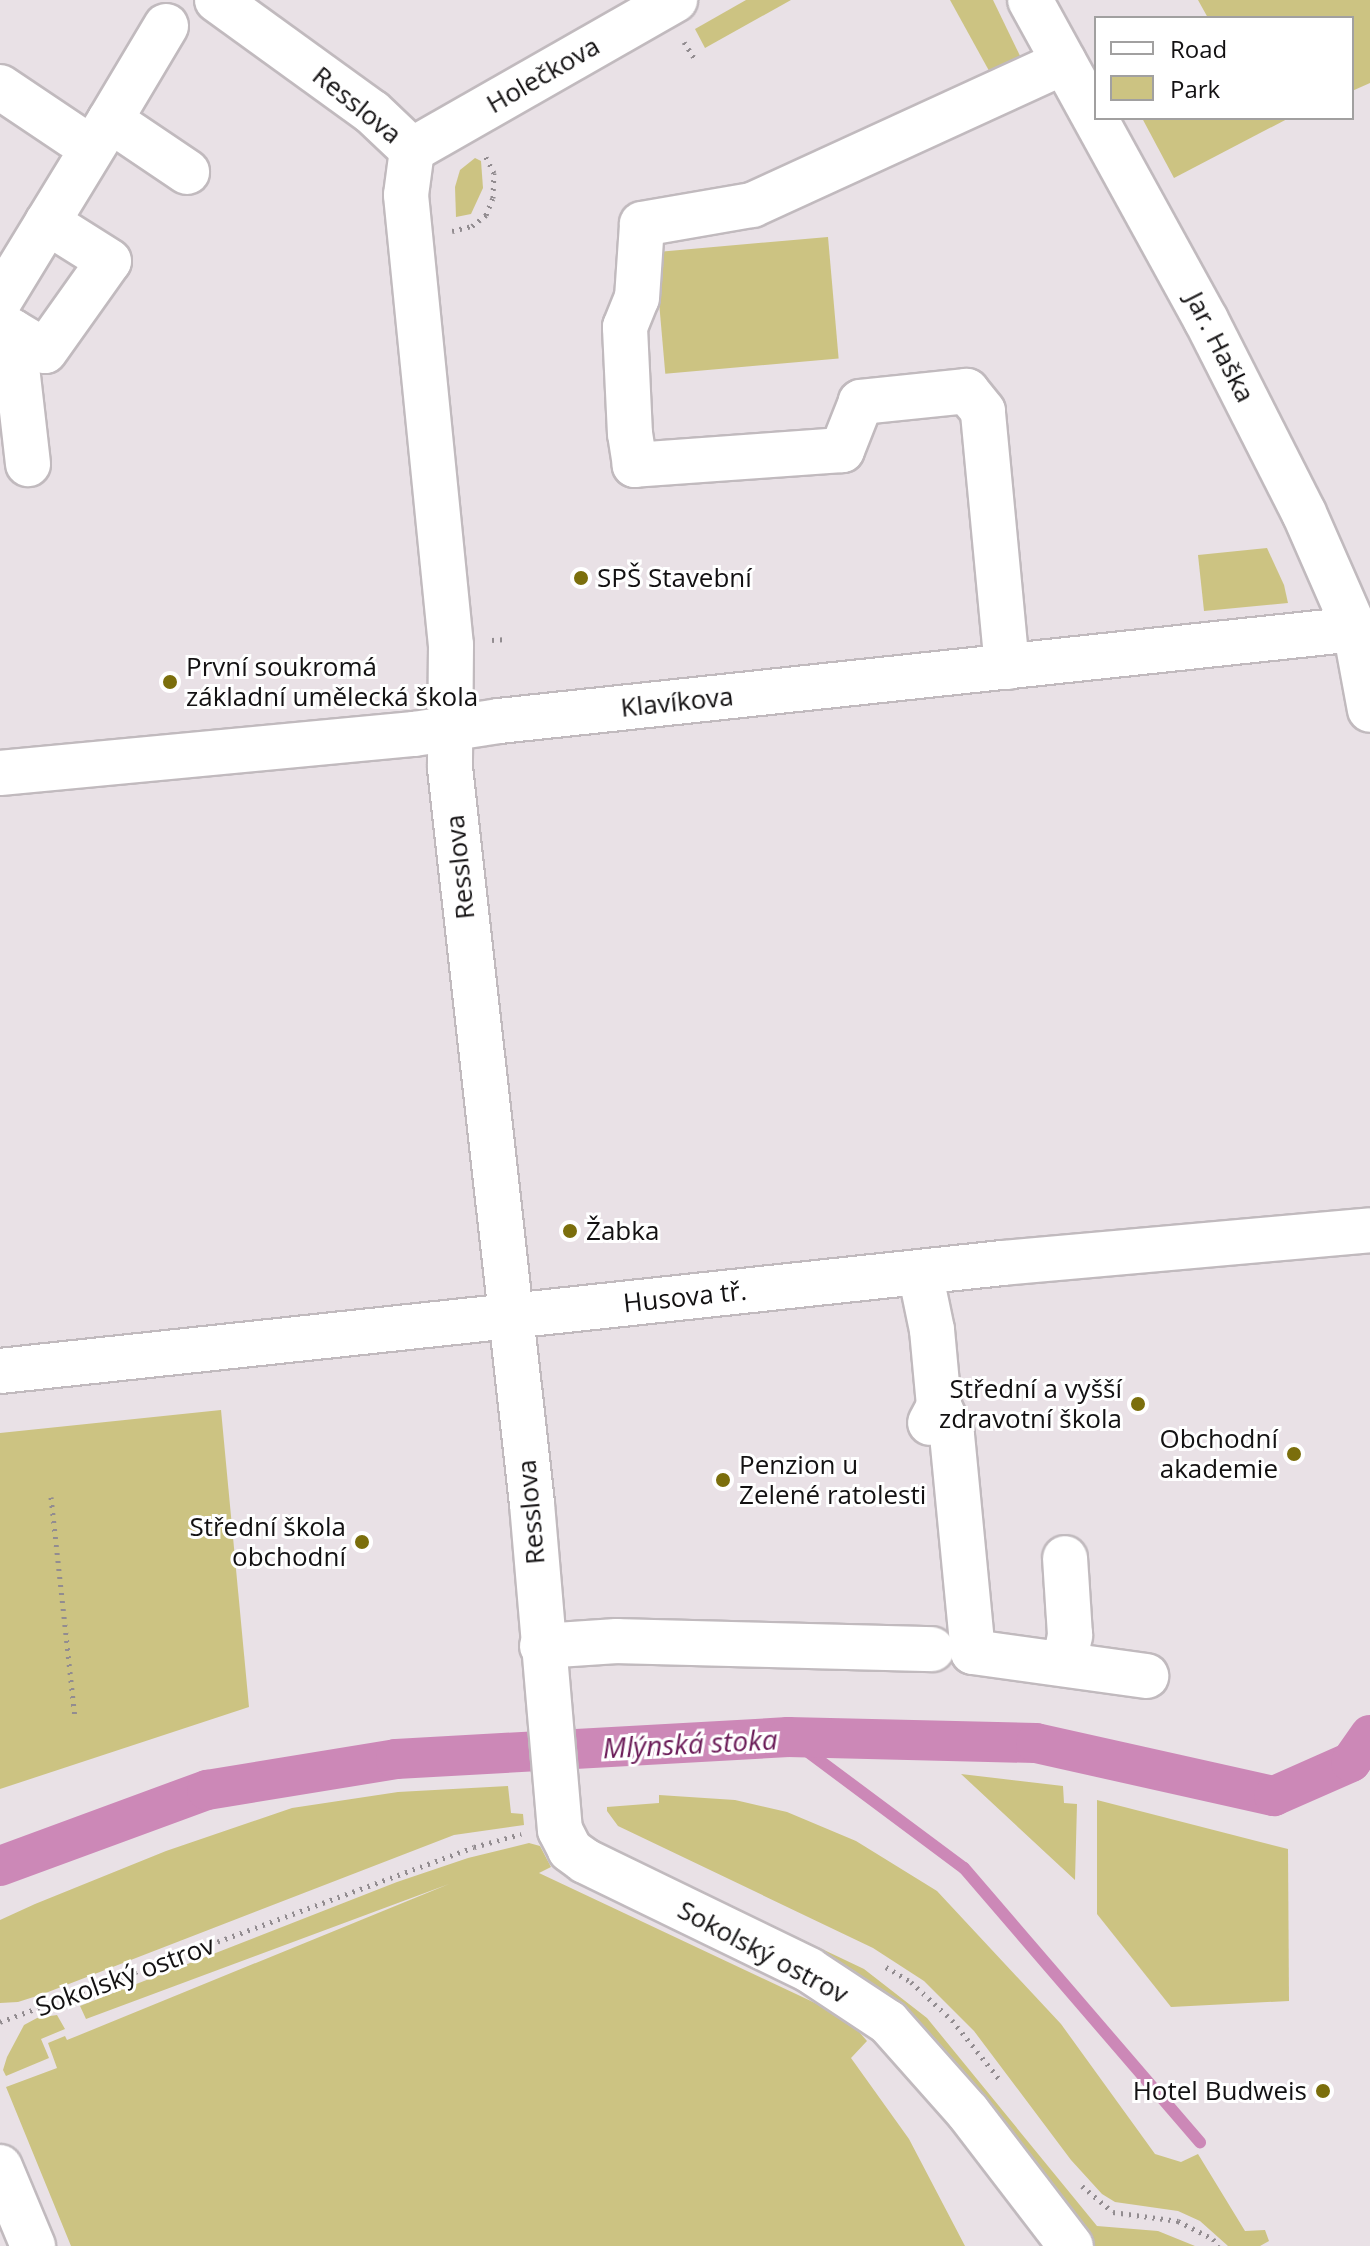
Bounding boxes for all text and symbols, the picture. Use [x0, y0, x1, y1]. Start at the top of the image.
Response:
legend [1094, 16, 1354, 120]
street label: Holečkova [481, 30, 605, 120]
text: Road [1170, 32, 1227, 65]
street label: Resslova [306, 60, 408, 150]
text: Park [1170, 72, 1220, 105]
street label: Jar. Haška [1179, 287, 1261, 407]
place label: SPŠ Stavební [597, 562, 752, 594]
marker: SPŠ Stavební [572, 569, 590, 587]
place label: První soukromá základní umělecká škola [186, 651, 478, 712]
marker: První soukromá základní umělecká škola [161, 673, 179, 691]
street label: Klavíkova [619, 681, 735, 723]
street label: Resslova [439, 813, 481, 921]
place label: Žabka [586, 1215, 659, 1247]
marker: Žabka [561, 1222, 579, 1240]
street label: Husova tř. [622, 1275, 748, 1319]
place label: Střední a vyšší zdravotní škola [939, 1373, 1122, 1434]
marker: Střední a vyšší zdravotní škola [1129, 1395, 1147, 1413]
place label: Obchodní akademie [1159, 1423, 1278, 1484]
marker: Obchodní akademie [1285, 1445, 1303, 1463]
place label: Penzion u Zelené ratolesti [739, 1449, 926, 1510]
street label: Resslova [511, 1458, 551, 1566]
marker: Penzion u Zelené ratolesti [714, 1471, 732, 1489]
place label: Střední škola obchodní [189, 1511, 346, 1572]
marker: Střední škola obchodní [353, 1533, 371, 1551]
water label: Mlýnská stoka [602, 1722, 778, 1764]
street label: Sokolský ostrov [673, 1894, 853, 2010]
street label: Sokolský ostrov [31, 1929, 219, 2023]
place label: Hotel Budweis [1133, 2075, 1307, 2107]
marker: Hotel Budweis [1314, 2082, 1332, 2100]

